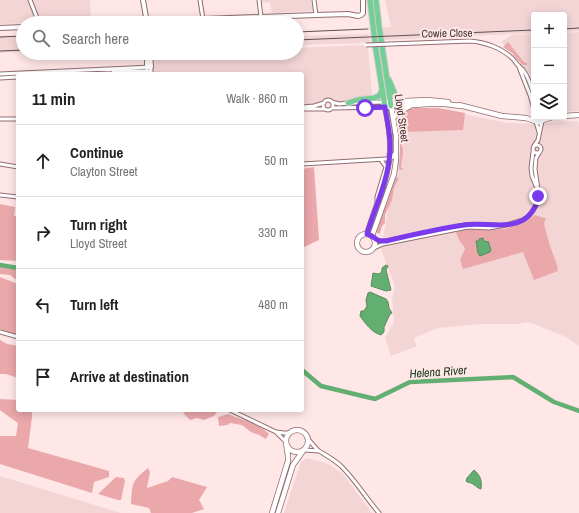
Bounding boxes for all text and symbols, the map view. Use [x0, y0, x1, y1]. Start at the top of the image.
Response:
map controls [531, 12, 567, 120]
button: + [531, 12, 567, 48]
search box [16, 16, 304, 60]
street label: Cowie Close [421, 26, 473, 40]
icon: search [30, 27, 52, 49]
text: Search here [62, 28, 129, 49]
button: − [531, 48, 567, 84]
button: layers [531, 84, 567, 120]
text: 11 min [32, 87, 75, 110]
text: Walk · 860 m [226, 90, 288, 107]
street label: Lloyd Street [392, 93, 412, 143]
route start [356, 99, 374, 117]
text: Continue [70, 142, 123, 163]
icon: ahead [32, 150, 54, 172]
text: 50 m [264, 152, 288, 169]
text: Clayton Street [70, 163, 138, 180]
route end [529, 187, 547, 205]
text: Turn right [70, 214, 127, 235]
icon: right [32, 222, 54, 244]
text: 330 m [258, 224, 288, 241]
text: Lloyd Street [70, 235, 127, 252]
icon: left [32, 294, 54, 316]
text: Turn left [70, 294, 118, 315]
text: 480 m [258, 296, 288, 313]
water label: Helena River [409, 362, 468, 382]
icon: arrive [32, 366, 54, 388]
text: Arrive at destination [70, 366, 189, 387]

